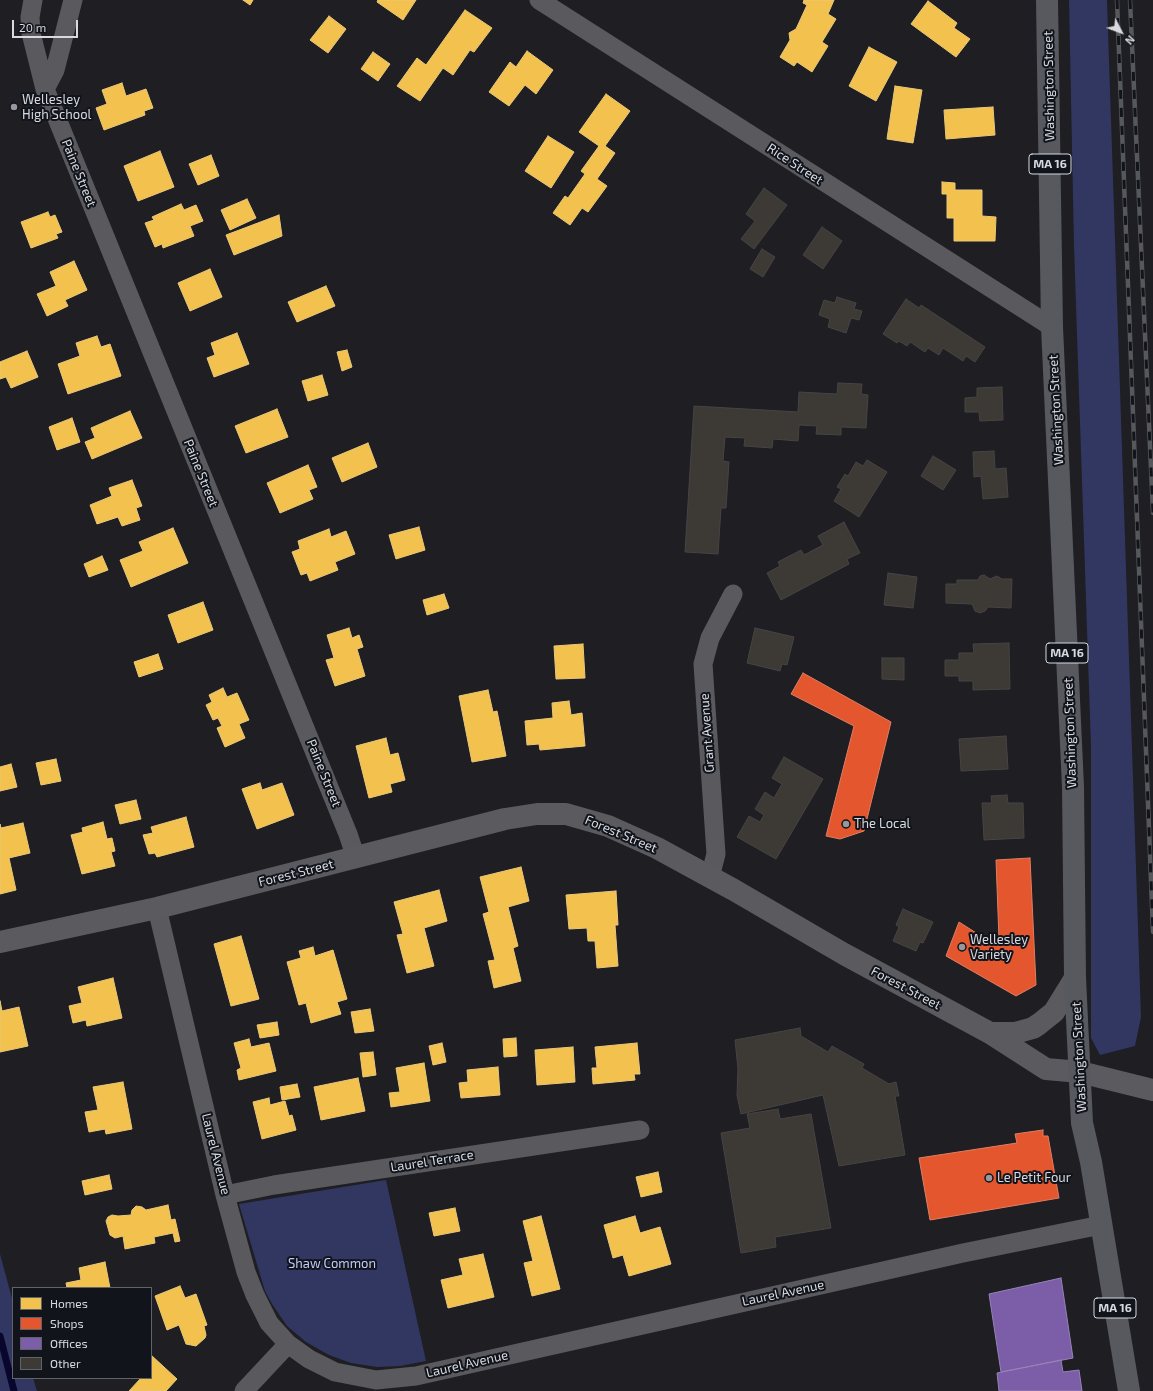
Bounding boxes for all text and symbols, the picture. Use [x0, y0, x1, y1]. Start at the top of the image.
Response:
scale bar [14, 12, 80, 38]
north arrow [1101, 12, 1141, 52]
text: 20 m [19, 20, 46, 34]
street label: Washington Street [1040, 31, 1058, 141]
text: N [1123, 33, 1138, 48]
place label: Wellesley High School [22, 92, 91, 123]
marker: Wellesley High School [9, 102, 19, 112]
street label: Paine Street [58, 137, 100, 209]
street label: Rice Street [764, 140, 826, 188]
road number: MA 16 [1029, 154, 1071, 174]
street label: Washington Street [1045, 354, 1067, 466]
street label: Paine Street [180, 437, 222, 509]
road number: MA 16 [1046, 643, 1088, 663]
street label: Washington Street [1060, 678, 1080, 788]
street label: Grant Avenue [696, 693, 718, 773]
street label: Paine Street [303, 737, 345, 809]
street label: Forest Street [583, 812, 659, 856]
place label: The Local [854, 816, 910, 832]
marker: The Local [841, 819, 851, 829]
street label: Forest Street [257, 856, 335, 890]
place label: Wellesley Variety [970, 932, 1028, 963]
marker: Wellesley Variety [957, 942, 967, 952]
street label: Forest Street [868, 963, 944, 1013]
street label: Washington Street [1068, 1001, 1090, 1113]
street label: Laurel Avenue [198, 1112, 234, 1196]
street label: Laurel Terrace [389, 1147, 475, 1175]
place label: Le Petit Four [997, 1170, 1071, 1186]
marker: Le Petit Four [984, 1173, 994, 1183]
park label: Shaw Common [288, 1256, 376, 1272]
street label: Laurel Avenue [741, 1277, 825, 1309]
legend [12, 1287, 152, 1379]
text: Homes [50, 1296, 88, 1310]
road number: MA 16 [1094, 1298, 1136, 1318]
text: Shops [50, 1316, 84, 1330]
text: Offices [50, 1336, 87, 1350]
street label: Laurel Avenue [425, 1347, 509, 1381]
text: Other [50, 1356, 81, 1370]

